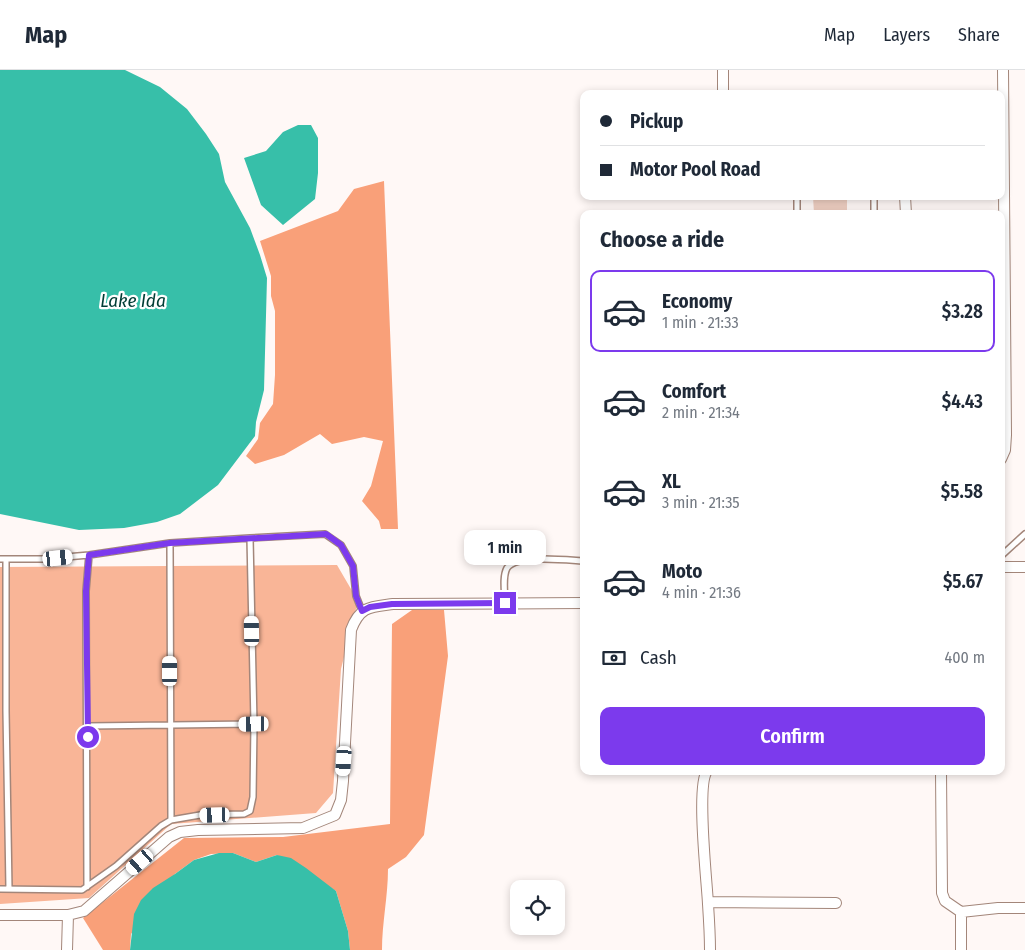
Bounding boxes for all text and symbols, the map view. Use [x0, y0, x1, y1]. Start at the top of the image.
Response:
text: Map [25, 21, 67, 49]
text: Map [824, 24, 855, 46]
text: Layers [883, 24, 930, 46]
text: Share [958, 24, 1000, 46]
text: Pickup [630, 110, 683, 133]
text: Motor Pool Road [630, 158, 761, 181]
text: Choose a ride [600, 226, 724, 253]
water label: Lake Ida [100, 289, 166, 312]
icon: car [602, 289, 647, 334]
text: Economy [662, 290, 732, 313]
text: $3.28 [942, 300, 983, 323]
text: 1 min · 21:33 [662, 313, 739, 332]
icon: car [602, 379, 647, 424]
text: Comfort [662, 380, 726, 403]
text: $4.43 [942, 390, 983, 413]
text: 2 min · 21:34 [662, 403, 740, 422]
icon: car [602, 469, 647, 514]
text: XL [662, 470, 681, 493]
text: $5.58 [941, 480, 983, 503]
text: 3 min · 21:35 [662, 493, 740, 512]
callout: 1 min [464, 530, 546, 566]
text: 1 min [488, 538, 522, 557]
car [42, 549, 73, 567]
icon: car [602, 559, 647, 604]
text: Moto [662, 560, 702, 583]
text: $5.67 [943, 570, 983, 593]
text: 4 min · 21:36 [662, 583, 741, 602]
route end [494, 592, 516, 614]
car [244, 616, 259, 646]
icon: cash [600, 644, 628, 672]
text: Cash [640, 646, 677, 669]
text: 400 m [945, 648, 985, 667]
car [162, 656, 177, 686]
button: Confirm [600, 707, 985, 765]
car [238, 716, 269, 732]
route start [77, 726, 99, 748]
car [335, 746, 352, 776]
car [199, 807, 230, 823]
car [123, 846, 156, 878]
map controls [510, 880, 565, 935]
button: locate [510, 880, 565, 935]

